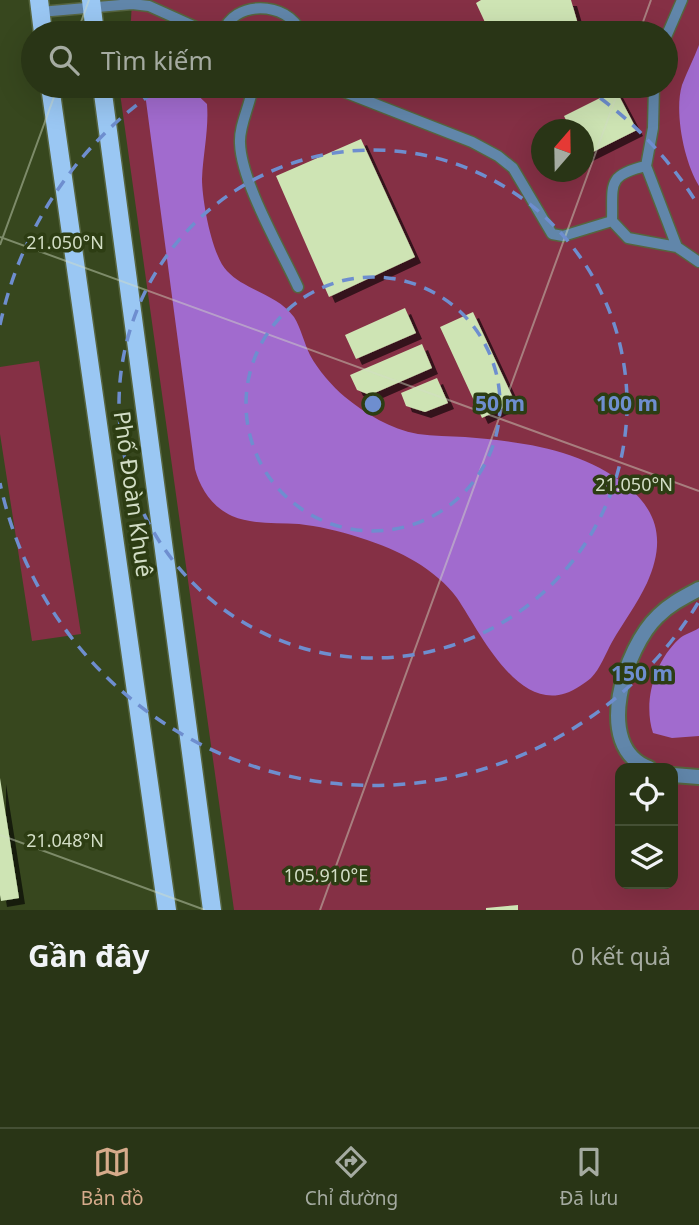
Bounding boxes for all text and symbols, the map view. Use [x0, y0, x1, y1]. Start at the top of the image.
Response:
search box [21, 21, 678, 98]
icon: search [45, 41, 83, 79]
text: Tìm kiếm [101, 42, 213, 78]
north arrow [531, 119, 594, 182]
text: 21.050°N [26, 230, 104, 254]
text: 50 m [475, 389, 525, 417]
text: 100 m [596, 389, 658, 417]
centre of rings [361, 392, 385, 416]
street label: Phố Đoàn Khuê [106, 409, 161, 579]
text: 21.050°N [595, 472, 673, 496]
text: 150 m [611, 659, 673, 687]
map controls [615, 763, 678, 889]
button: locate [615, 763, 678, 826]
button: layers [615, 826, 678, 889]
text: 21.048°N [26, 828, 104, 852]
text: 105.910°E [284, 863, 368, 887]
text: Gần đây [28, 935, 149, 976]
text: 0 kết quả [571, 940, 671, 972]
tab: Bản đồ [81, 1143, 144, 1211]
tab: Chỉ đường [305, 1143, 398, 1211]
tab: Đã lưu [559, 1143, 618, 1211]

